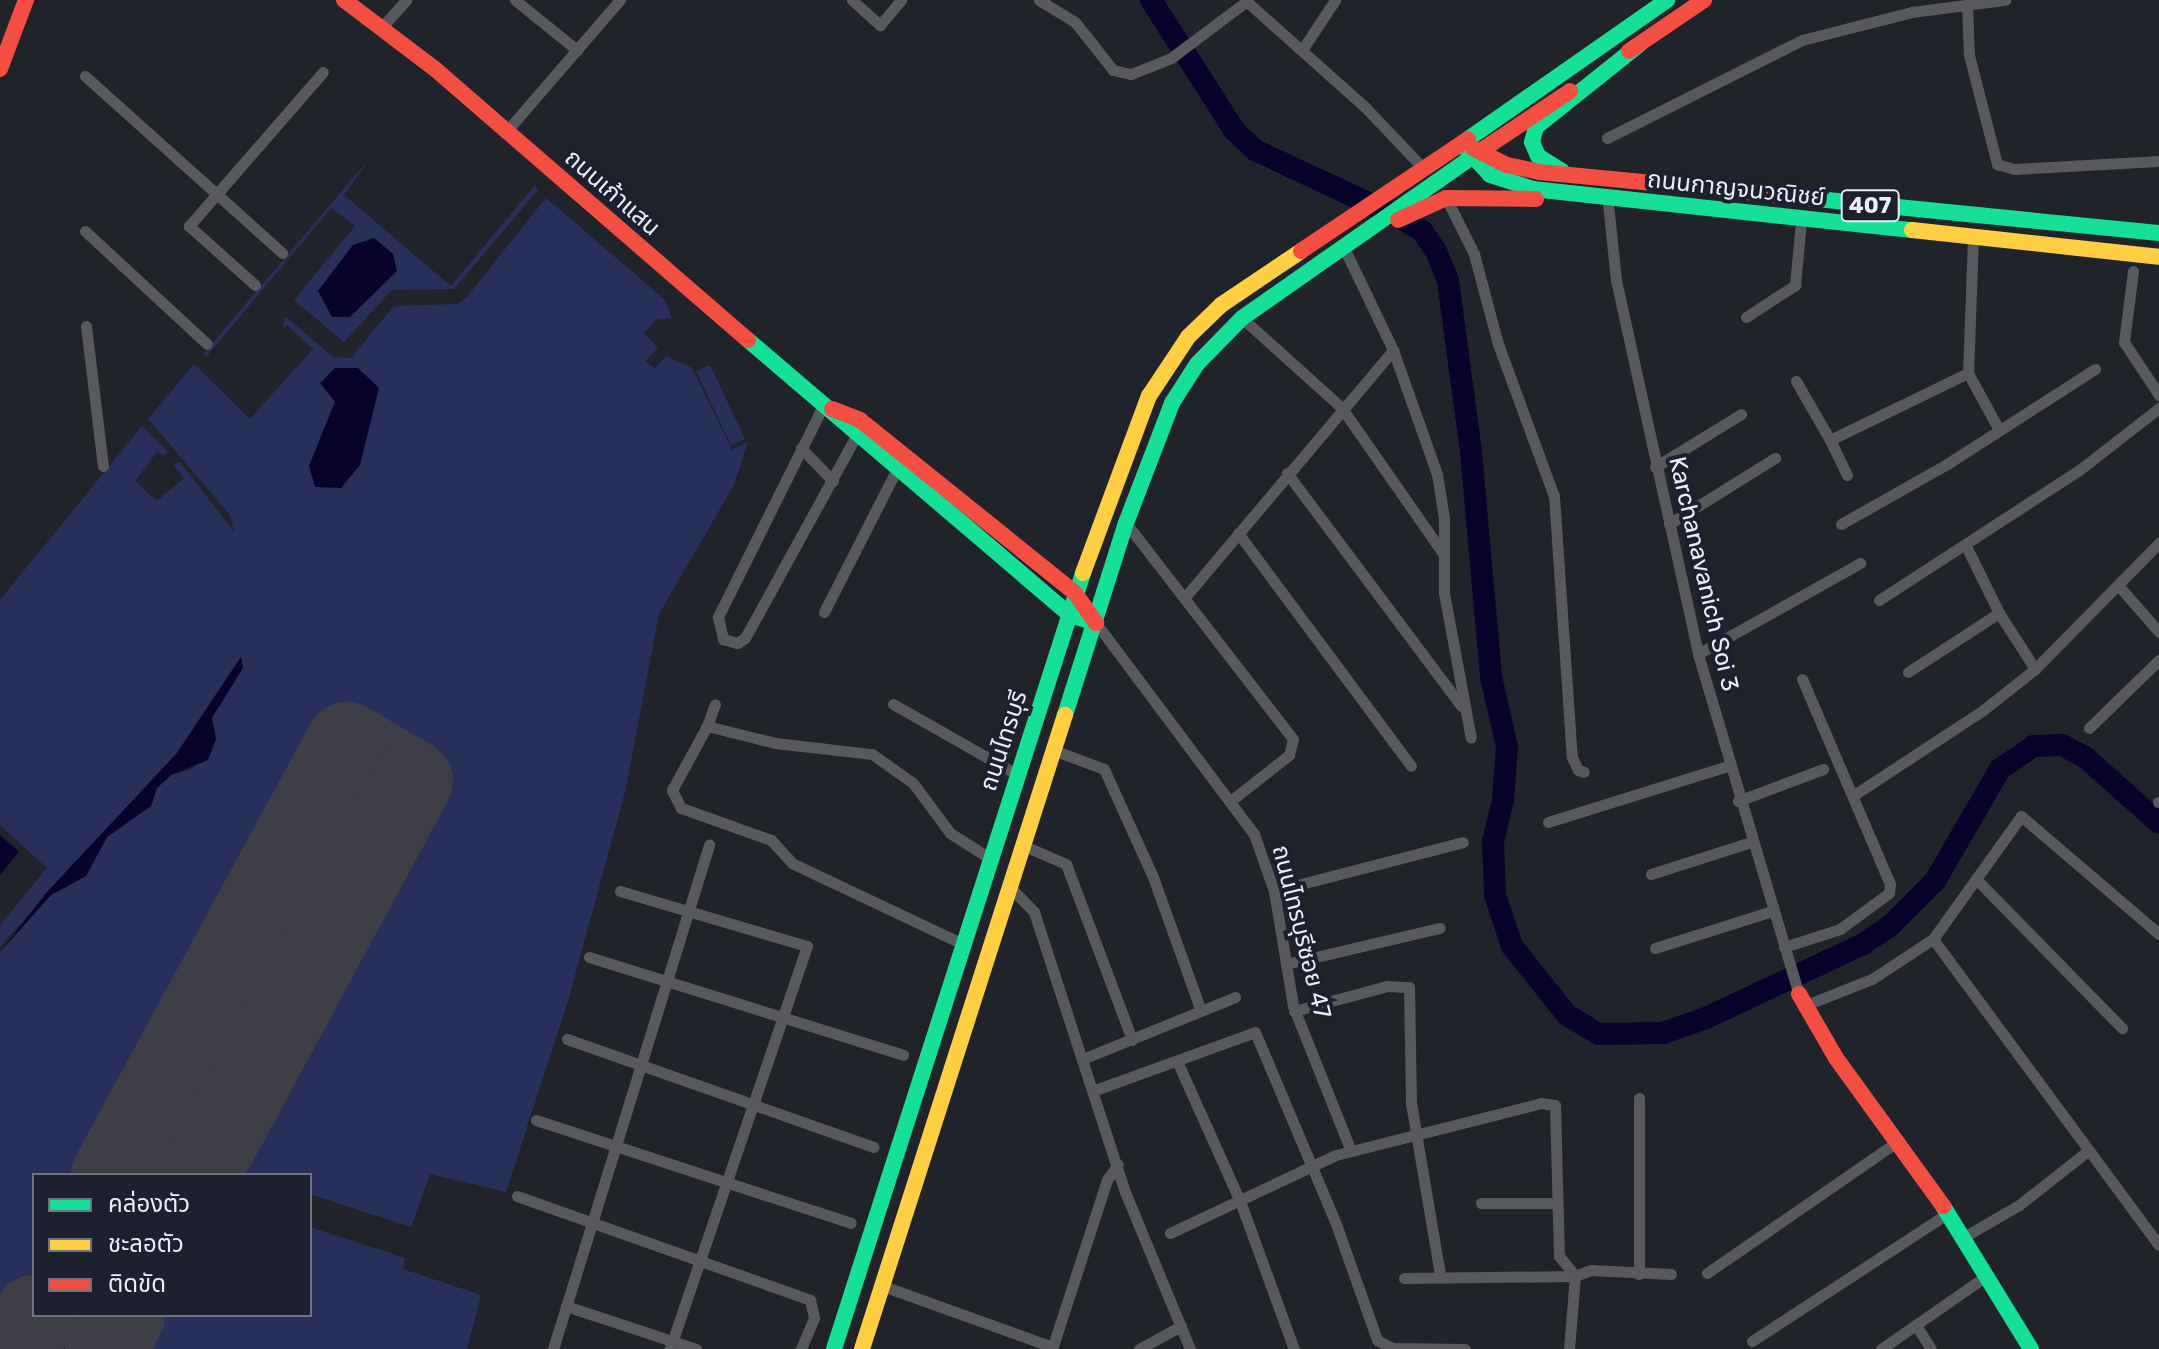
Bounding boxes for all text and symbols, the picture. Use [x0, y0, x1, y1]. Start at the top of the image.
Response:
street label: ถนนเก้าแสน [558, 144, 666, 242]
street label: ถนนกาญจนวณิชย์ [1646, 165, 1826, 213]
road number: 407 [1840, 188, 1900, 224]
street label: Karchanavanich Soi 3 [1662, 454, 1744, 694]
street label: ถนนไทรบุรี [974, 687, 1034, 795]
street label: ถนนไทรบุรีซอย 47 [1266, 842, 1336, 1022]
legend [32, 1173, 312, 1317]
text: คล่องตัว [108, 1190, 190, 1218]
text: ชะลอตัว [108, 1230, 184, 1258]
text: ติดขัด [108, 1270, 166, 1298]

